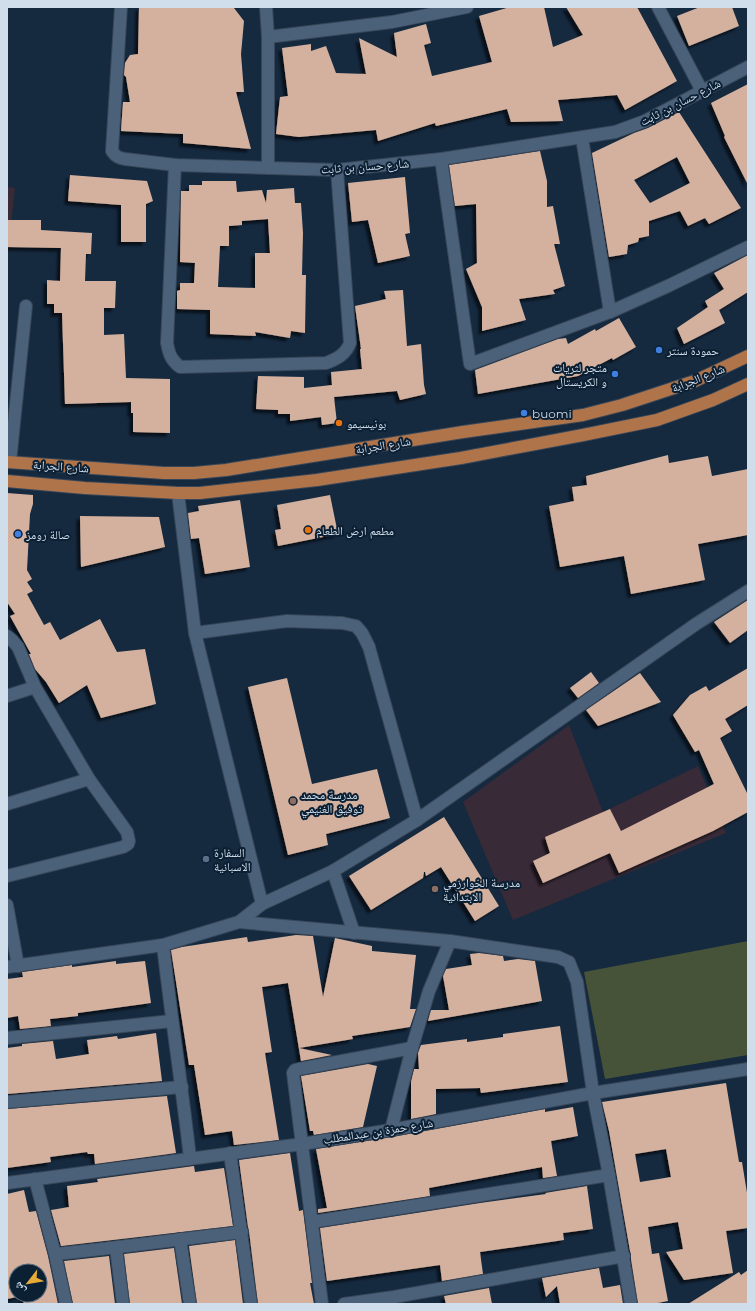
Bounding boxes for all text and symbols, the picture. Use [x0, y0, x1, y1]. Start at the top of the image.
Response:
street label: شارع حسان بن ثابت [637, 75, 723, 130]
street label: شارع حسان بن ثابت [320, 155, 410, 178]
place label: حمودة سنتر [666, 343, 719, 358]
marker: حمودة سنتر [654, 345, 664, 355]
place label: متجر لثريات و الكريستال [553, 360, 607, 389]
street label: شارع الجرابة [669, 361, 727, 396]
marker: متجر لثريات و الكريستال [610, 369, 620, 379]
place label: buomi [532, 406, 572, 421]
marker: buomi [519, 408, 529, 418]
place label: بونيسيمو [347, 416, 386, 431]
marker: بونيسيمو [334, 418, 344, 428]
street label: شارع الجرابة [354, 433, 412, 458]
street label: شارع الجرابة [33, 457, 89, 476]
place label: مطعم ارض الطعام [316, 523, 394, 539]
marker: مطعم ارض الطعام [303, 525, 313, 535]
place label: صالة رومز [25, 527, 70, 542]
marker: صالة رومز [13, 529, 23, 539]
place label: مدرسة محمد توفيق الغنيمي [301, 787, 363, 819]
marker: مدرسة محمد توفيق الغنيمي [288, 796, 298, 806]
place label: السفارة الاسبانية [214, 845, 251, 874]
marker: السفارة الاسبانية [201, 854, 211, 864]
place label: مدرسة الخوارزمي الابتدائية [443, 875, 520, 904]
marker: مدرسة الخوارزمي الابتدائية [430, 884, 440, 894]
street label: شارع حمزة بن عبدالمطلب [322, 1115, 434, 1148]
north arrow [8, 1263, 48, 1303]
text: ش [10, 1279, 29, 1297]

